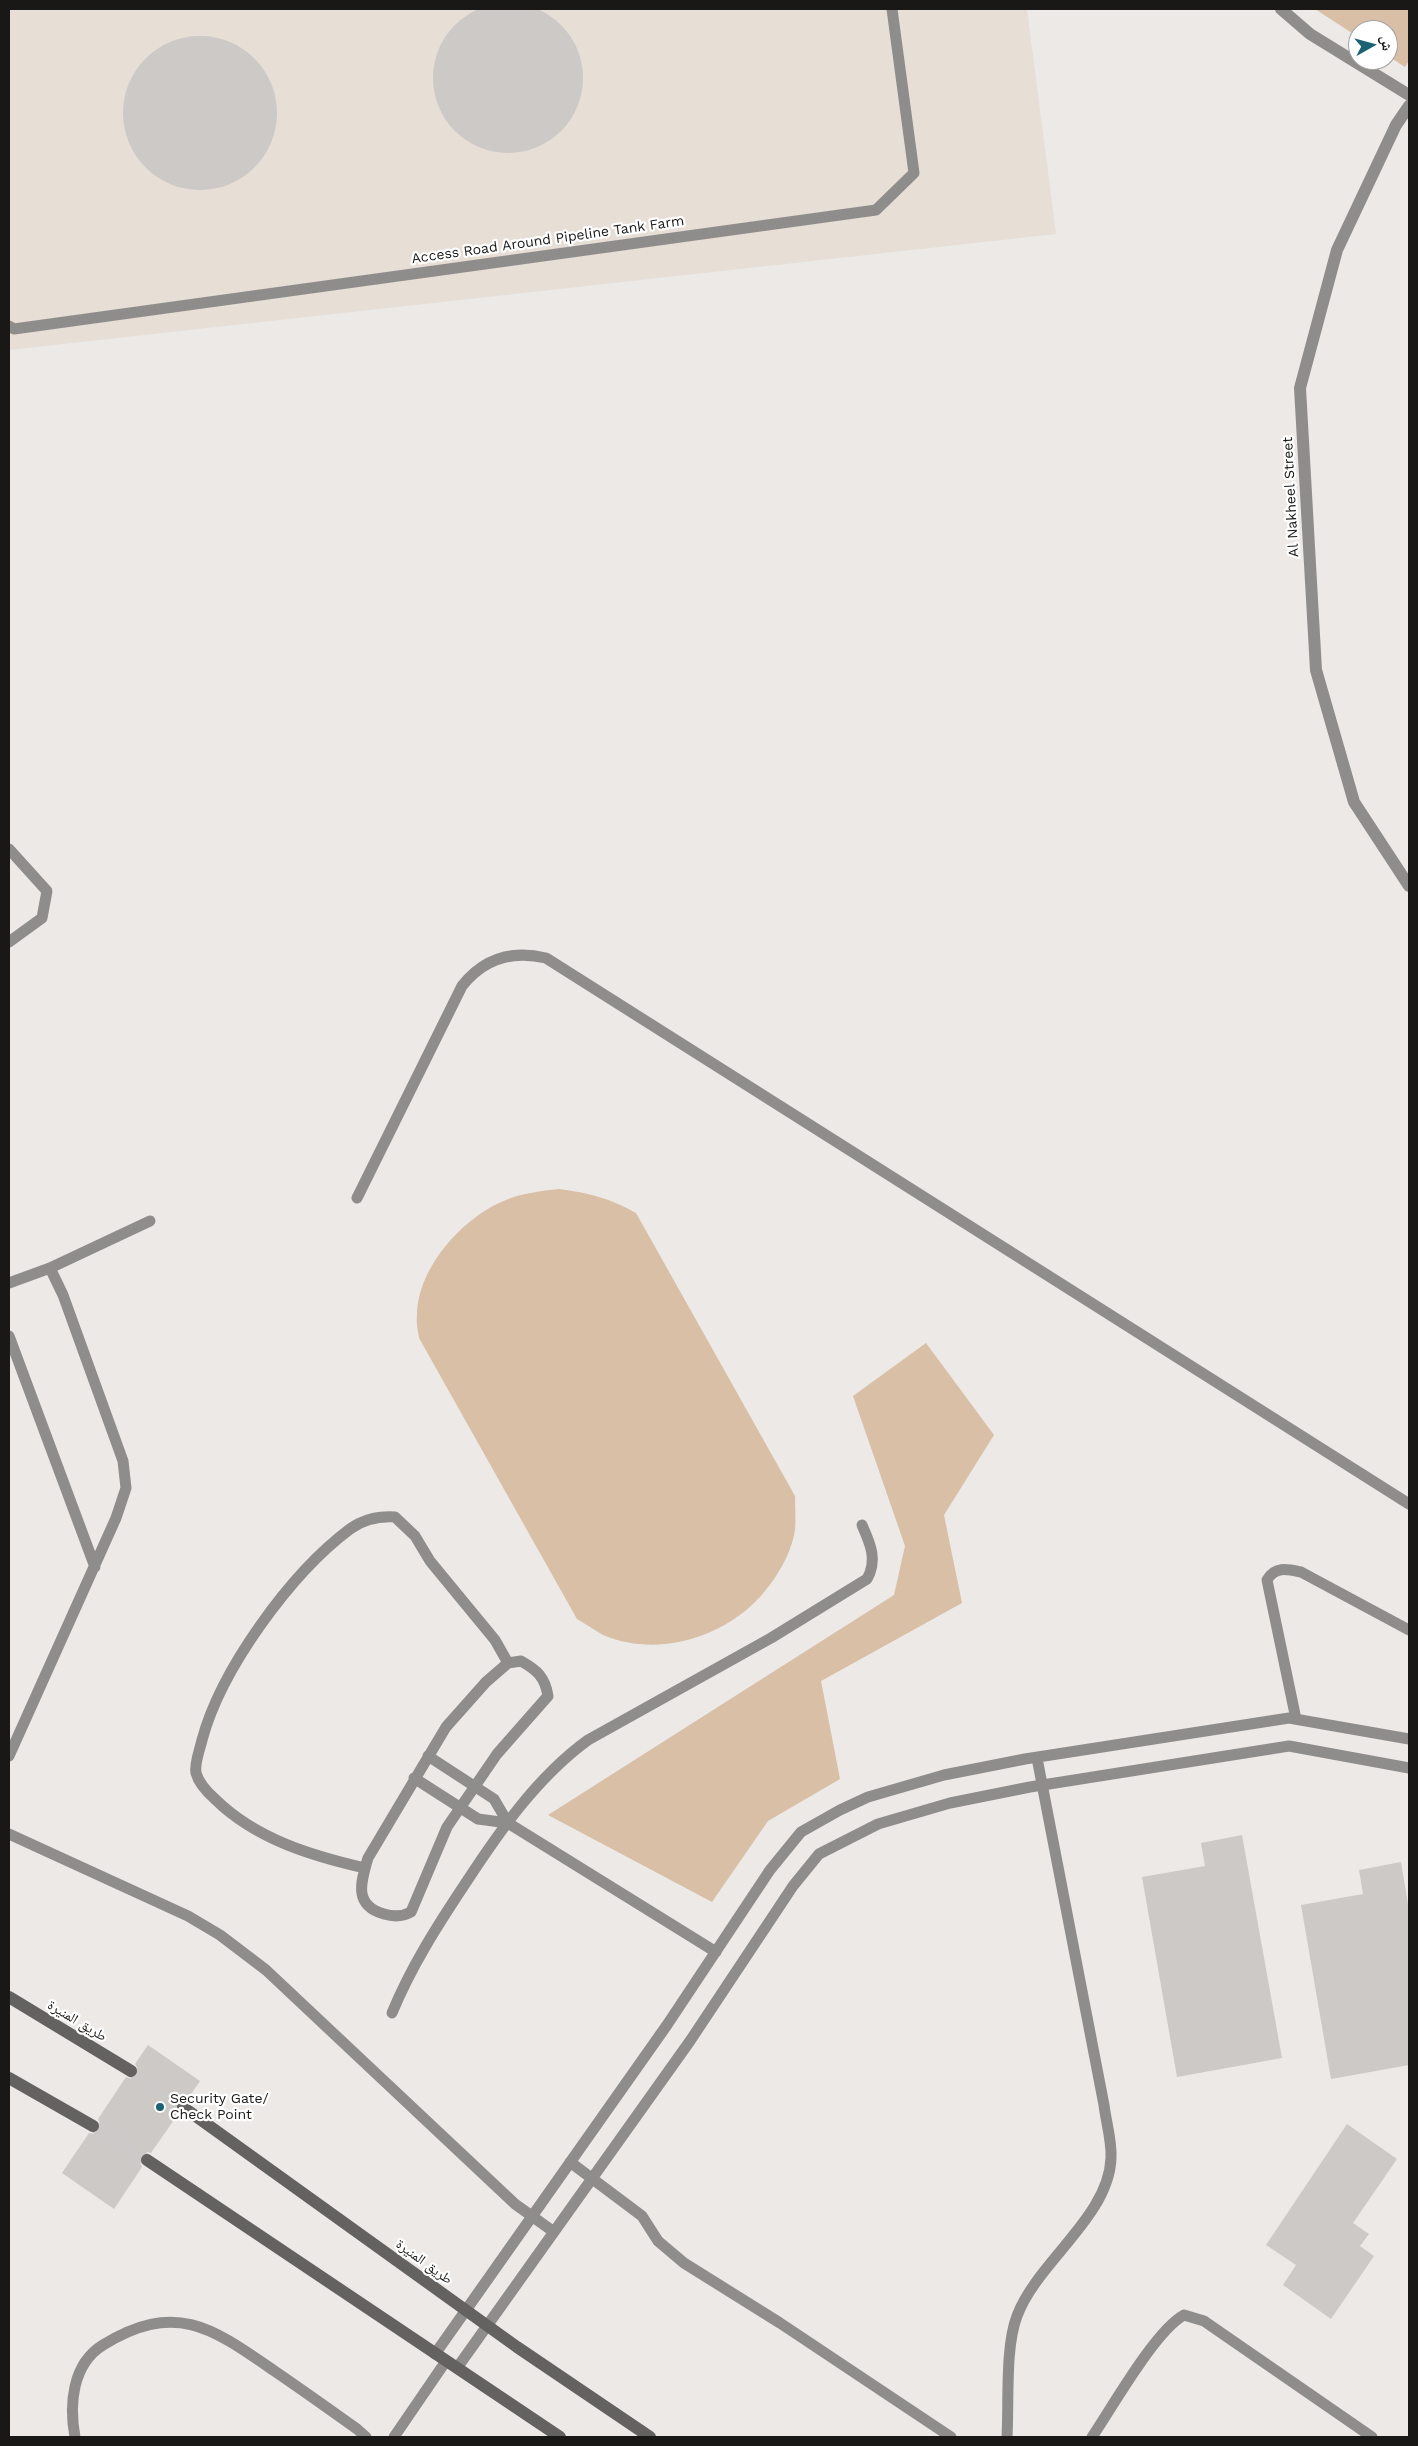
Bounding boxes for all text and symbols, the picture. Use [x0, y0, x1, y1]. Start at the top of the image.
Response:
north arrow [1348, 20, 1398, 70]
text: ش [1378, 35, 1396, 52]
street label: Access Road Around Pipeline Tank Farm [411, 213, 685, 267]
street label: Al Nakheel Street [1279, 436, 1303, 558]
street label: طريق المنيرة [44, 1997, 110, 2045]
place label: Security Gate/ Check Point [170, 2091, 269, 2124]
marker: Security Gate/ Check Point [154, 2101, 166, 2113]
street label: طريق المنيرة [392, 2236, 456, 2288]

